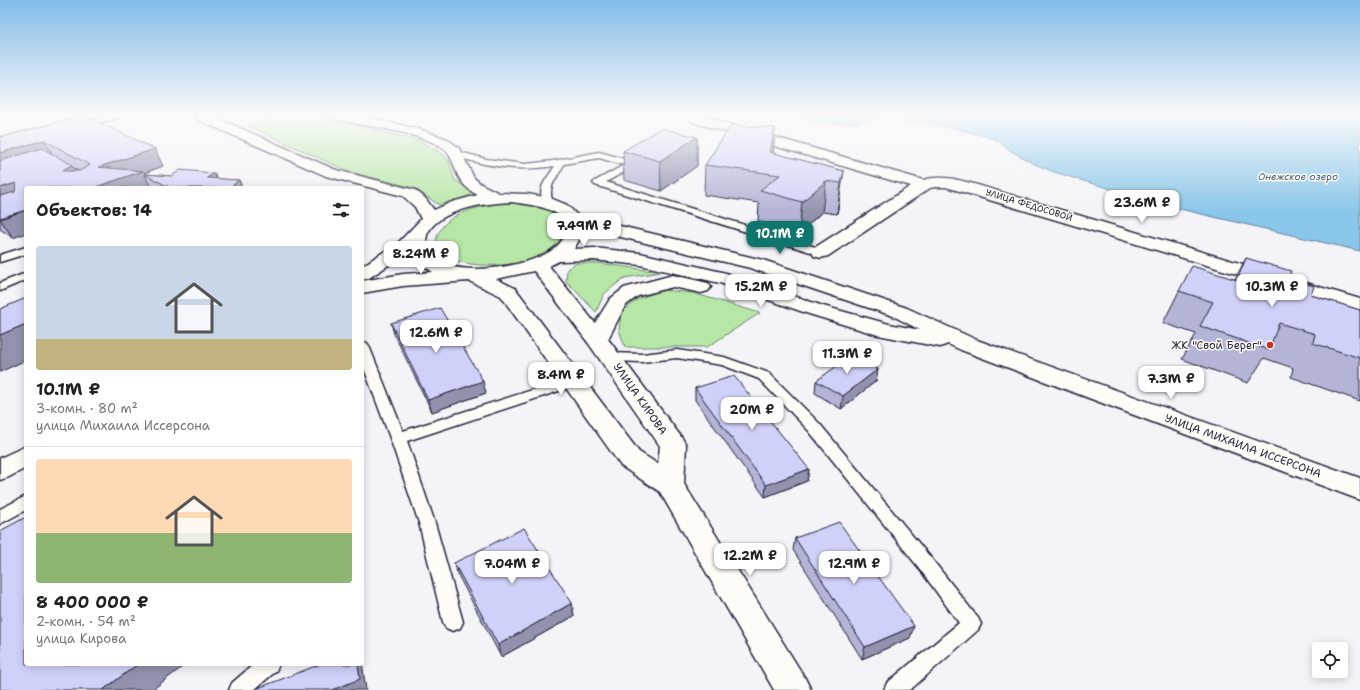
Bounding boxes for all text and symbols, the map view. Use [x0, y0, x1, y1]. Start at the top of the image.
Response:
water label: Онежское озеро [1258, 170, 1338, 183]
street label: УЛИЦА ФЕДОСОВОЙ [984, 185, 1074, 224]
pin: 23.6M ₽ [1105, 190, 1179, 224]
text: 23.6M ₽ [1113, 194, 1171, 211]
text: Объектов: 14 [36, 199, 152, 221]
icon: filters [330, 199, 352, 221]
pin: 7.49M ₽ [547, 213, 621, 247]
text: 7.49M ₽ [556, 217, 612, 234]
pin: 10.1M ₽ [743, 221, 817, 255]
text: 10.1M ₽ [755, 225, 805, 242]
pin: 8.24M ₽ [384, 241, 458, 275]
text: 8.24M ₽ [393, 245, 449, 262]
icon: home [158, 272, 230, 344]
pin: 15.2M ₽ [724, 274, 798, 308]
pin: 10.3M ₽ [1235, 274, 1309, 308]
text: 15.2M ₽ [734, 278, 788, 295]
text: 10.3M ₽ [1245, 278, 1299, 295]
pin: 12.6M ₽ [399, 320, 473, 354]
text: 12.6M ₽ [409, 324, 463, 341]
place label: ЖК "Свой Берег" [1171, 338, 1262, 353]
marker: ЖК "Свой Берег" [1265, 340, 1275, 350]
pin: 11.3M ₽ [810, 341, 884, 375]
text: 11.3M ₽ [822, 345, 872, 362]
street label: УЛИЦА КИРОВА [610, 360, 670, 438]
pin: 8.4M ₽ [528, 362, 594, 396]
text: 8.4M ₽ [537, 366, 585, 383]
pin: 7.3M ₽ [1138, 366, 1204, 400]
text: 7.3M ₽ [1147, 370, 1195, 387]
text: 10.1M ₽ [36, 378, 100, 400]
pin: 20M ₽ [724, 397, 780, 431]
text: 3-комн. · 80 m² [36, 400, 138, 417]
text: 20M ₽ [730, 401, 774, 418]
street label: УЛИЦА МИХАИЛА ИССЕРСОНА [1163, 411, 1323, 481]
text: улица Михаила Иссерсона [36, 417, 210, 434]
icon: home [158, 485, 230, 557]
pin: 12.2M ₽ [713, 543, 787, 577]
text: 12.2M ₽ [723, 547, 777, 564]
pin: 7.04M ₽ [475, 551, 549, 585]
pin: 12.9M ₽ [817, 551, 891, 585]
text: 7.04M ₽ [484, 555, 540, 572]
text: 12.9M ₽ [828, 555, 880, 572]
text: 8 400 000 ₽ [36, 591, 149, 613]
text: 2-комн. · 54 m² [36, 613, 136, 630]
text: улица Кирова [36, 630, 126, 647]
map controls [1312, 642, 1348, 678]
button: locate [1312, 642, 1348, 678]

